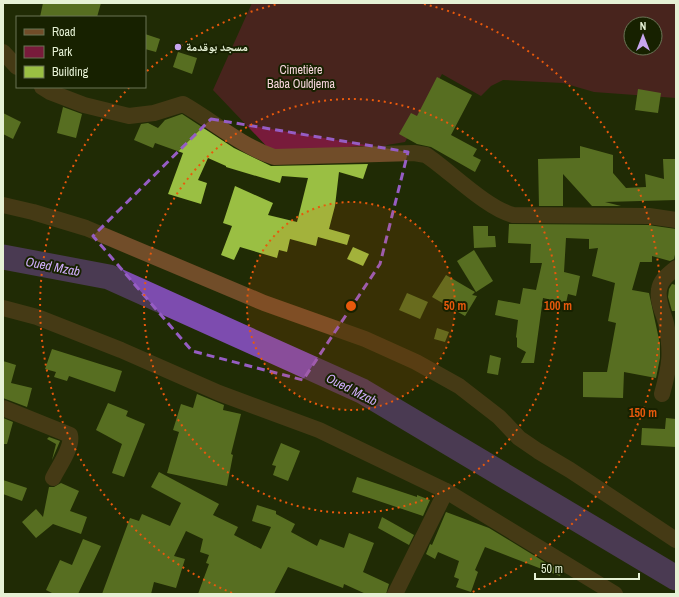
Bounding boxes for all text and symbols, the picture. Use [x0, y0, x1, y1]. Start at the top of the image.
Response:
legend [16, 16, 146, 88]
north arrow [623, 16, 663, 56]
text: N [640, 19, 646, 33]
text: Road [52, 24, 76, 40]
place label: مسجد بوقدمة [186, 39, 248, 55]
marker: مسجد بوقدمة [173, 42, 183, 52]
text: Park [52, 44, 72, 60]
park label: Cimetière Baba Ouldjema [267, 62, 335, 92]
text: Building [52, 64, 89, 80]
water label: Oued Mzab [24, 253, 82, 280]
text: 50 m [444, 298, 466, 314]
text: 100 m [544, 298, 572, 314]
centre of rings [344, 299, 358, 313]
water label: Oued Mzab [323, 369, 380, 410]
text: 150 m [629, 405, 657, 421]
scale bar [535, 555, 639, 581]
text: 50 m [541, 561, 563, 577]

